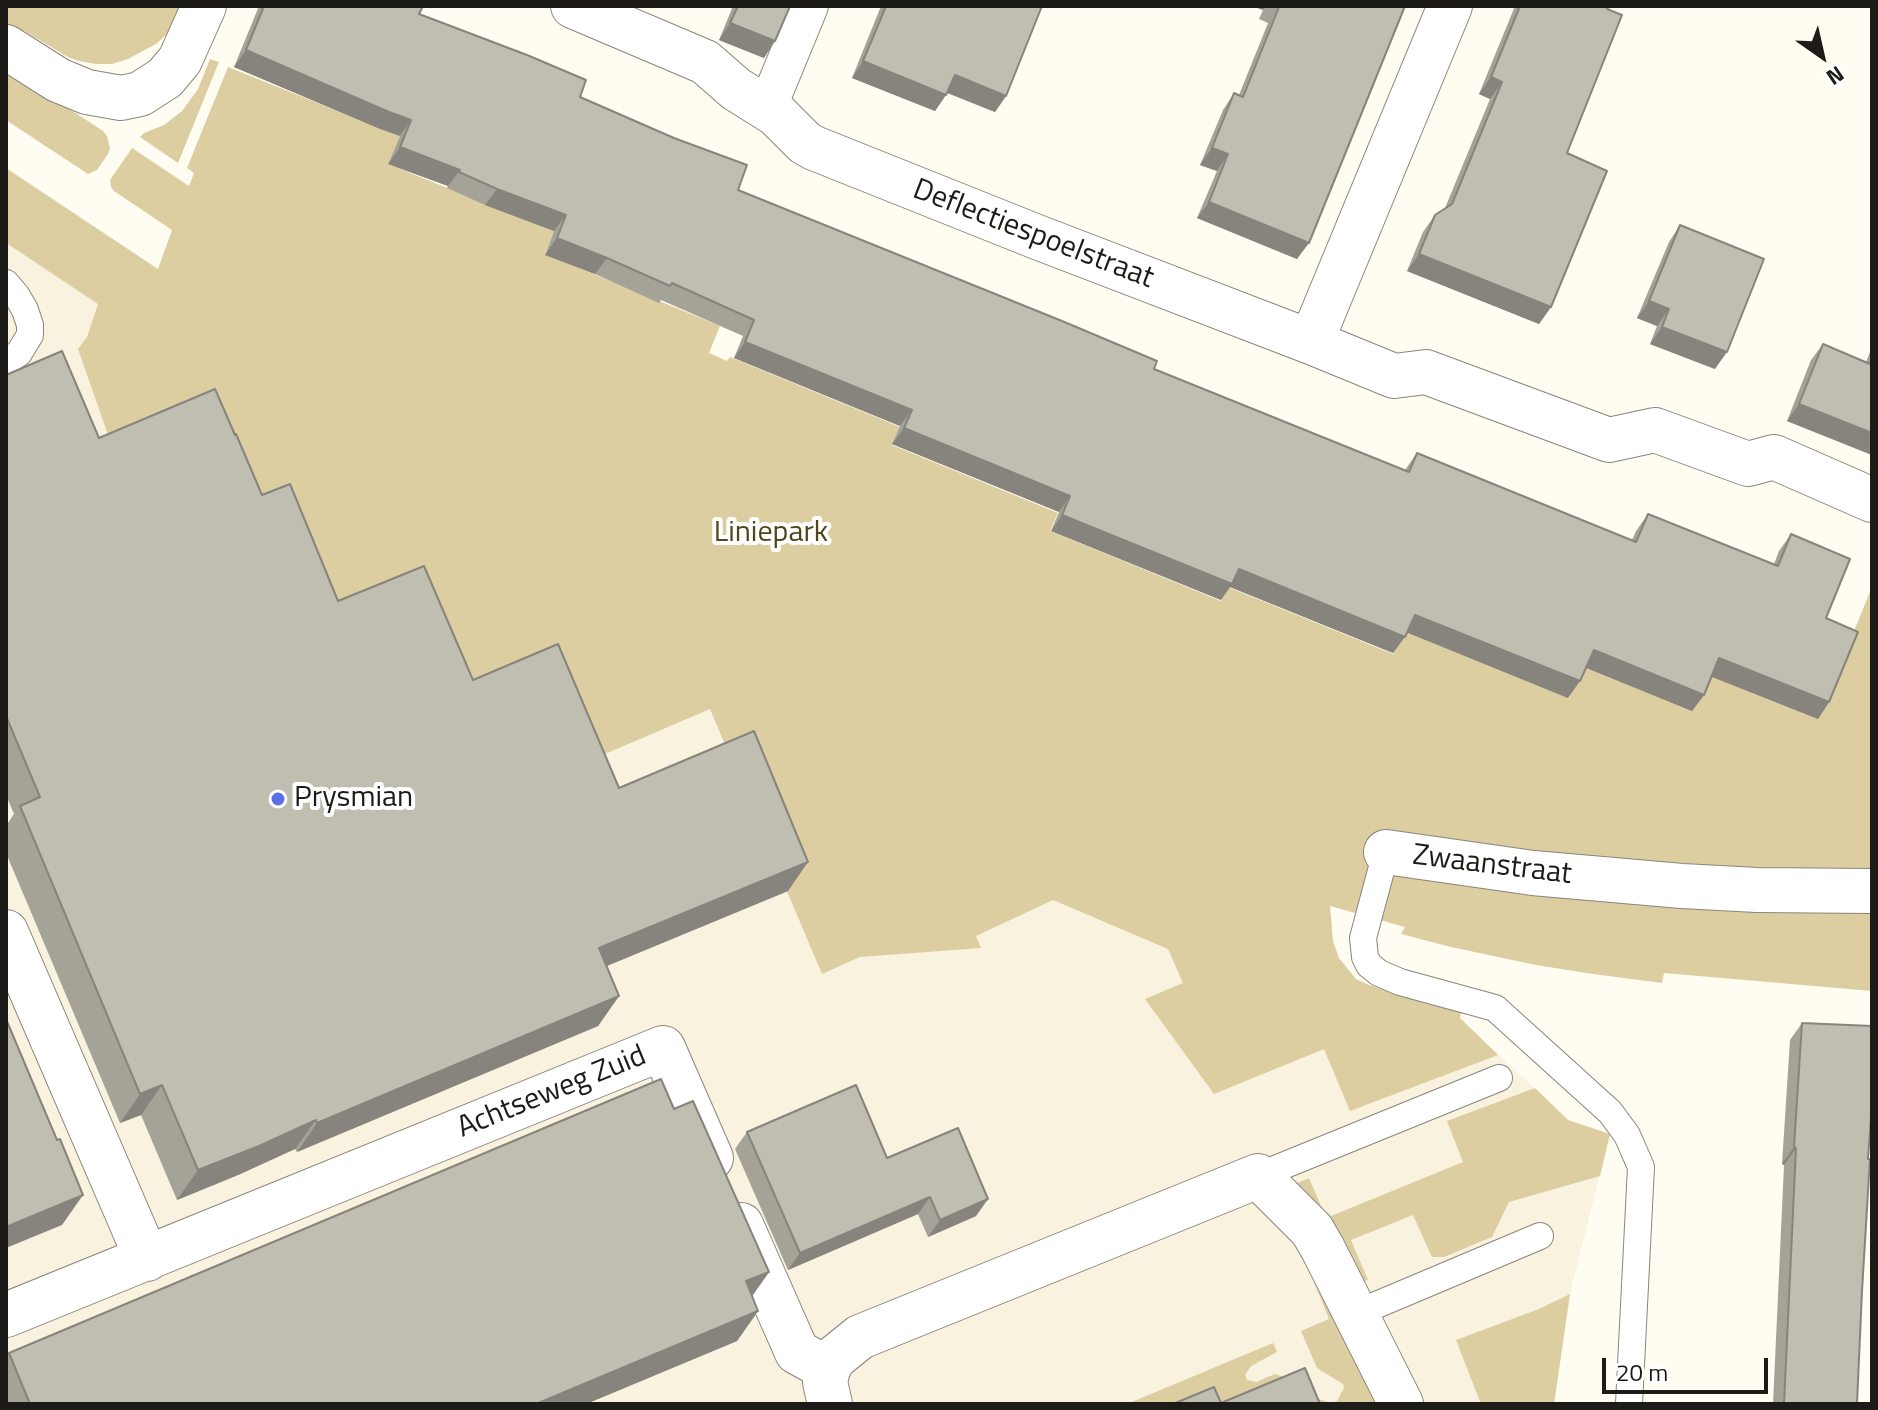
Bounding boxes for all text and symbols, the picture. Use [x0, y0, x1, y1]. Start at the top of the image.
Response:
north arrow [1782, 16, 1862, 96]
text: N [1820, 58, 1851, 94]
street label: Deflectiespoelstraat [908, 173, 1158, 297]
park label: Liniepark [714, 516, 828, 552]
place label: Prysmian [294, 781, 413, 817]
marker: Prysmian [269, 790, 287, 808]
street label: Zwaanstraat [1410, 838, 1574, 894]
street label: Achtseweg Zuid [452, 1039, 652, 1147]
scale bar [1606, 1342, 1772, 1392]
text: 20 m [1616, 1354, 1668, 1390]

